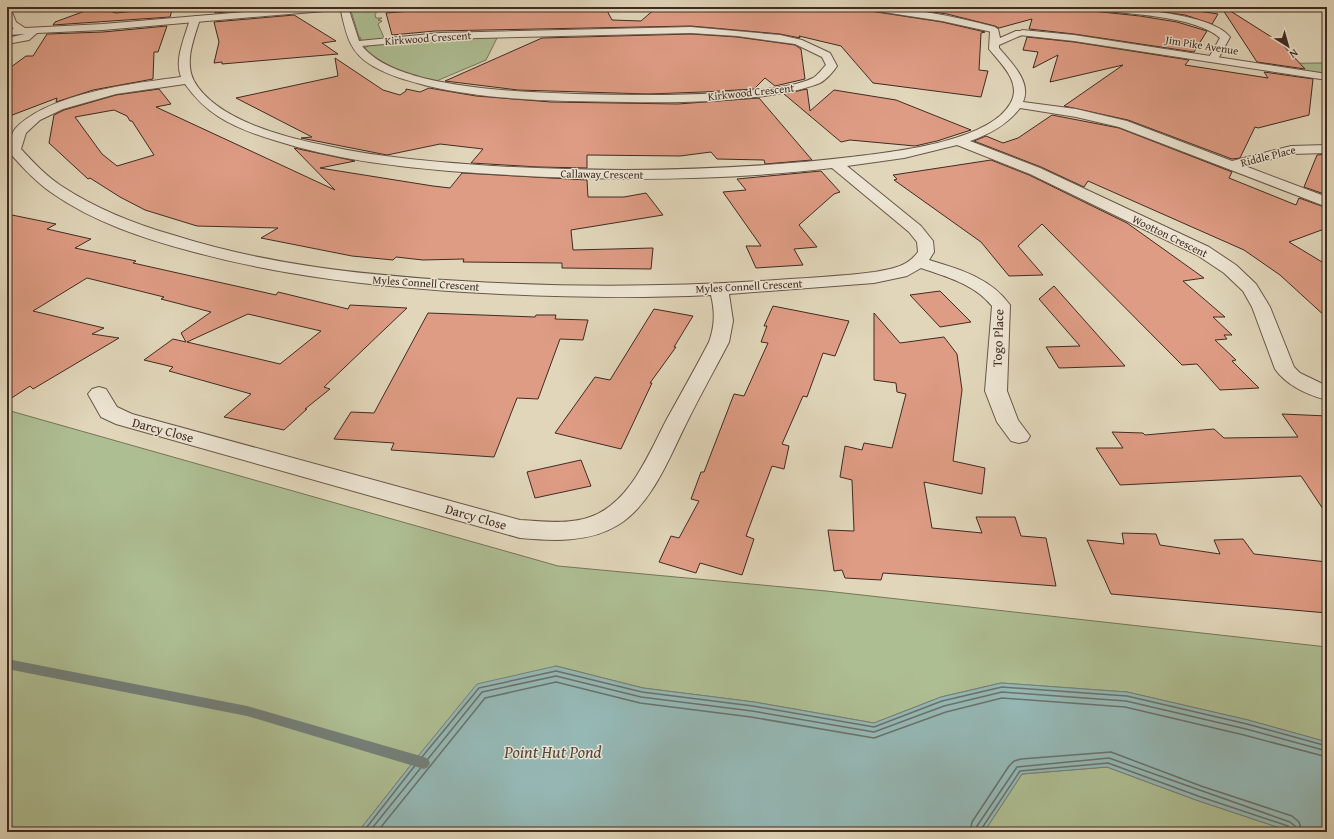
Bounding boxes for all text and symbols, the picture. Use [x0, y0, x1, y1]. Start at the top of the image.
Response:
north arrow [1268, 26, 1308, 66]
street label: Kirkwood Crescent [384, 27, 472, 49]
street label: Jim Pike Avenue [1162, 31, 1240, 59]
text: N [1286, 45, 1302, 63]
street label: Kirkwood Crescent [707, 79, 795, 104]
street label: Riddle Place [1239, 141, 1297, 171]
street label: Callaway Crescent [560, 165, 644, 183]
street label: Wootton Crescent [1130, 211, 1211, 261]
street label: Myles Connell Crescent [372, 271, 480, 295]
street label: Myles Connell Crescent [695, 275, 803, 297]
street label: Togo Place [987, 309, 1009, 367]
street label: Darcy Close [130, 413, 196, 447]
street label: Darcy Close [443, 499, 509, 535]
water label: Point Hut Pond [503, 739, 602, 764]

